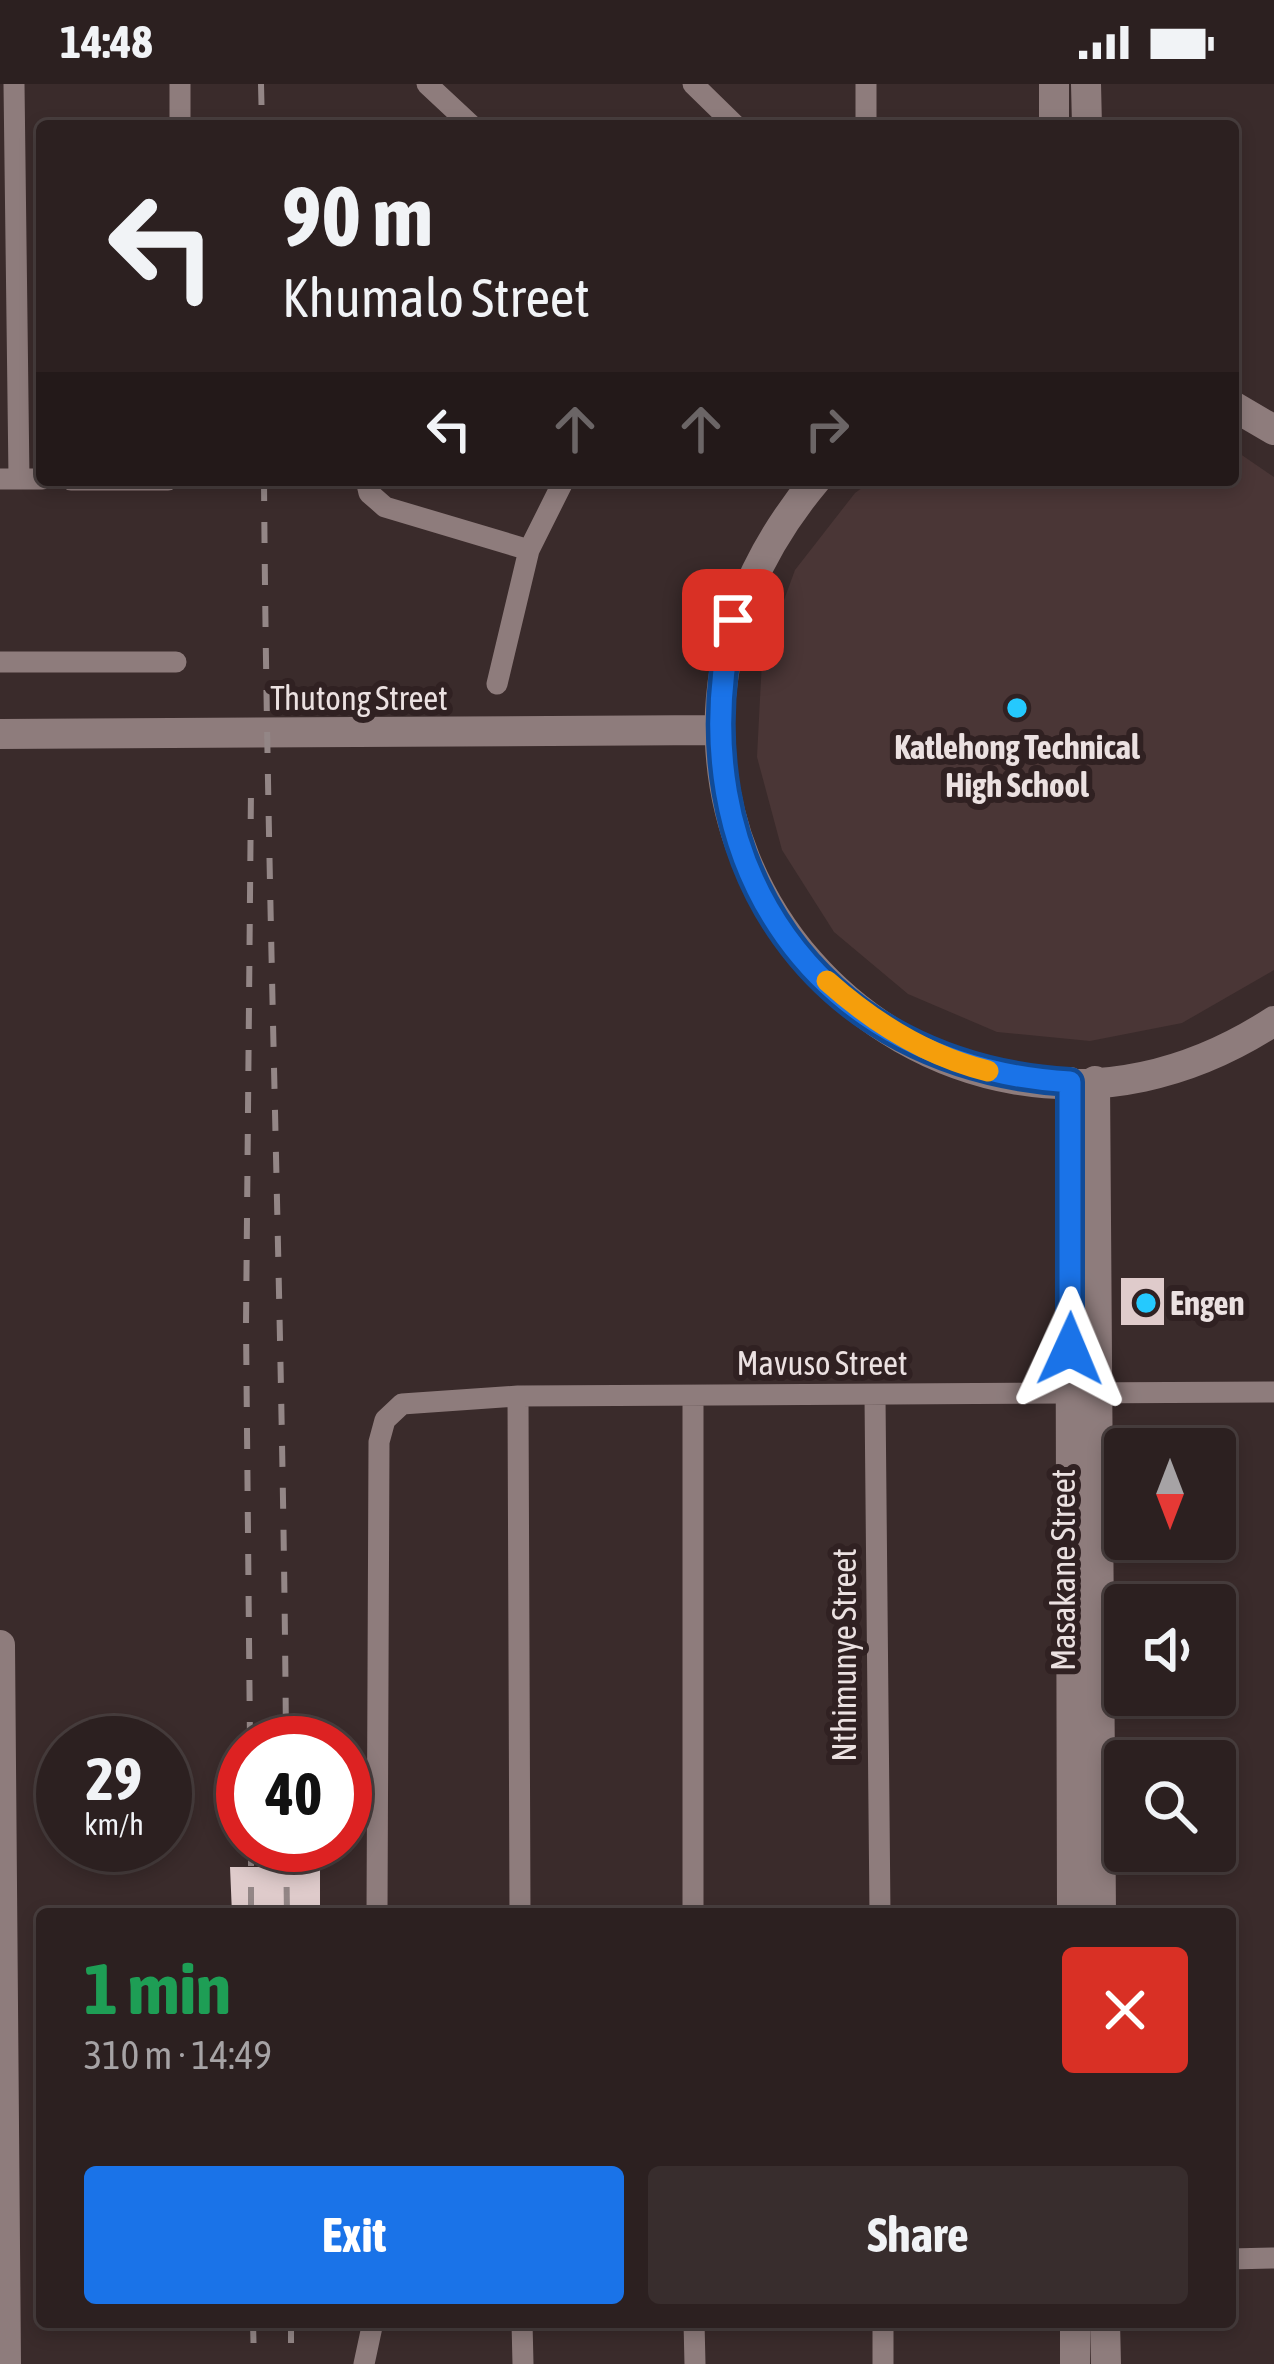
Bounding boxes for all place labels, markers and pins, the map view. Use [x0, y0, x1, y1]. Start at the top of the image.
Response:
pin [682, 569, 784, 671]
marker: Katlehong Technical High School [1004, 695, 1030, 721]
place label: Katlehong Technical High School [894, 728, 1141, 804]
place label: Engen [1170, 1284, 1245, 1322]
marker: Engen [1133, 1290, 1159, 1316]

